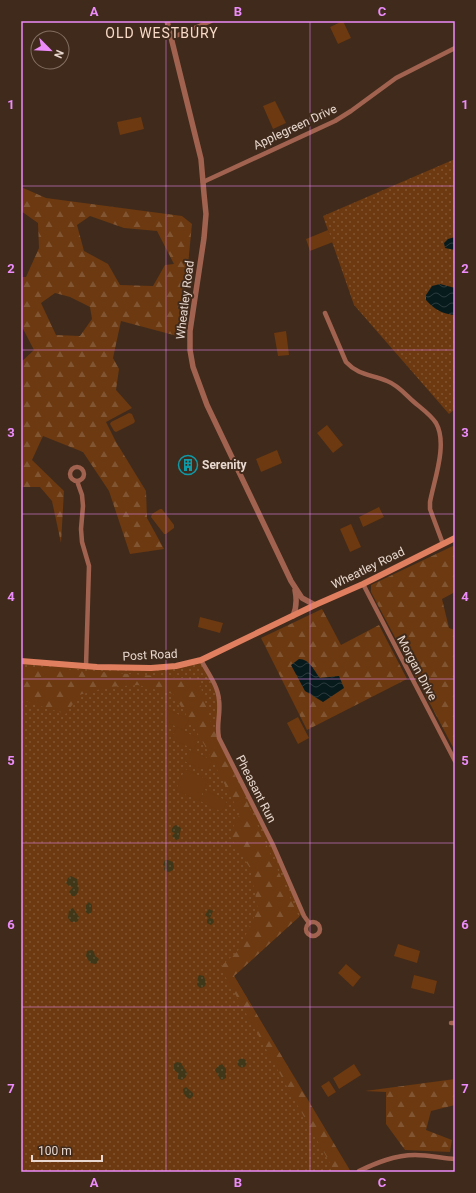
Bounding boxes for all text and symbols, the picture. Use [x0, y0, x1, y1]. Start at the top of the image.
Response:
text: A [90, 4, 99, 19]
text: B [234, 4, 242, 19]
text: C [378, 4, 387, 19]
district label: OLD WESTBURY [105, 25, 219, 41]
north arrow [30, 30, 70, 70]
text: N [51, 48, 66, 60]
text: 1 [7, 97, 15, 112]
text: 1 [461, 97, 469, 112]
street label: Applegreen Drive [251, 102, 339, 152]
street label: Wheatley Road [173, 260, 197, 340]
text: 2 [7, 261, 15, 276]
text: 2 [461, 261, 469, 276]
text: 3 [7, 425, 15, 440]
text: 3 [461, 425, 469, 440]
building icon: Serenity [177, 454, 199, 476]
place label: Serenity [202, 458, 248, 472]
street label: Wheatley Road [329, 544, 407, 592]
text: 4 [7, 589, 15, 604]
text: 4 [461, 589, 469, 604]
street label: Morgan Drive [394, 633, 440, 703]
street label: Post Road [122, 647, 178, 663]
text: 5 [7, 753, 15, 768]
street label: Pheasant Run [233, 753, 279, 825]
text: 5 [461, 753, 469, 768]
text: 6 [7, 917, 15, 932]
text: 6 [461, 917, 469, 932]
text: 7 [7, 1081, 15, 1096]
text: 7 [461, 1081, 469, 1096]
scale bar [32, 1137, 102, 1163]
text: 100 m [38, 1144, 72, 1158]
text: A [90, 1175, 99, 1190]
text: B [234, 1175, 242, 1190]
text: C [378, 1175, 387, 1190]

